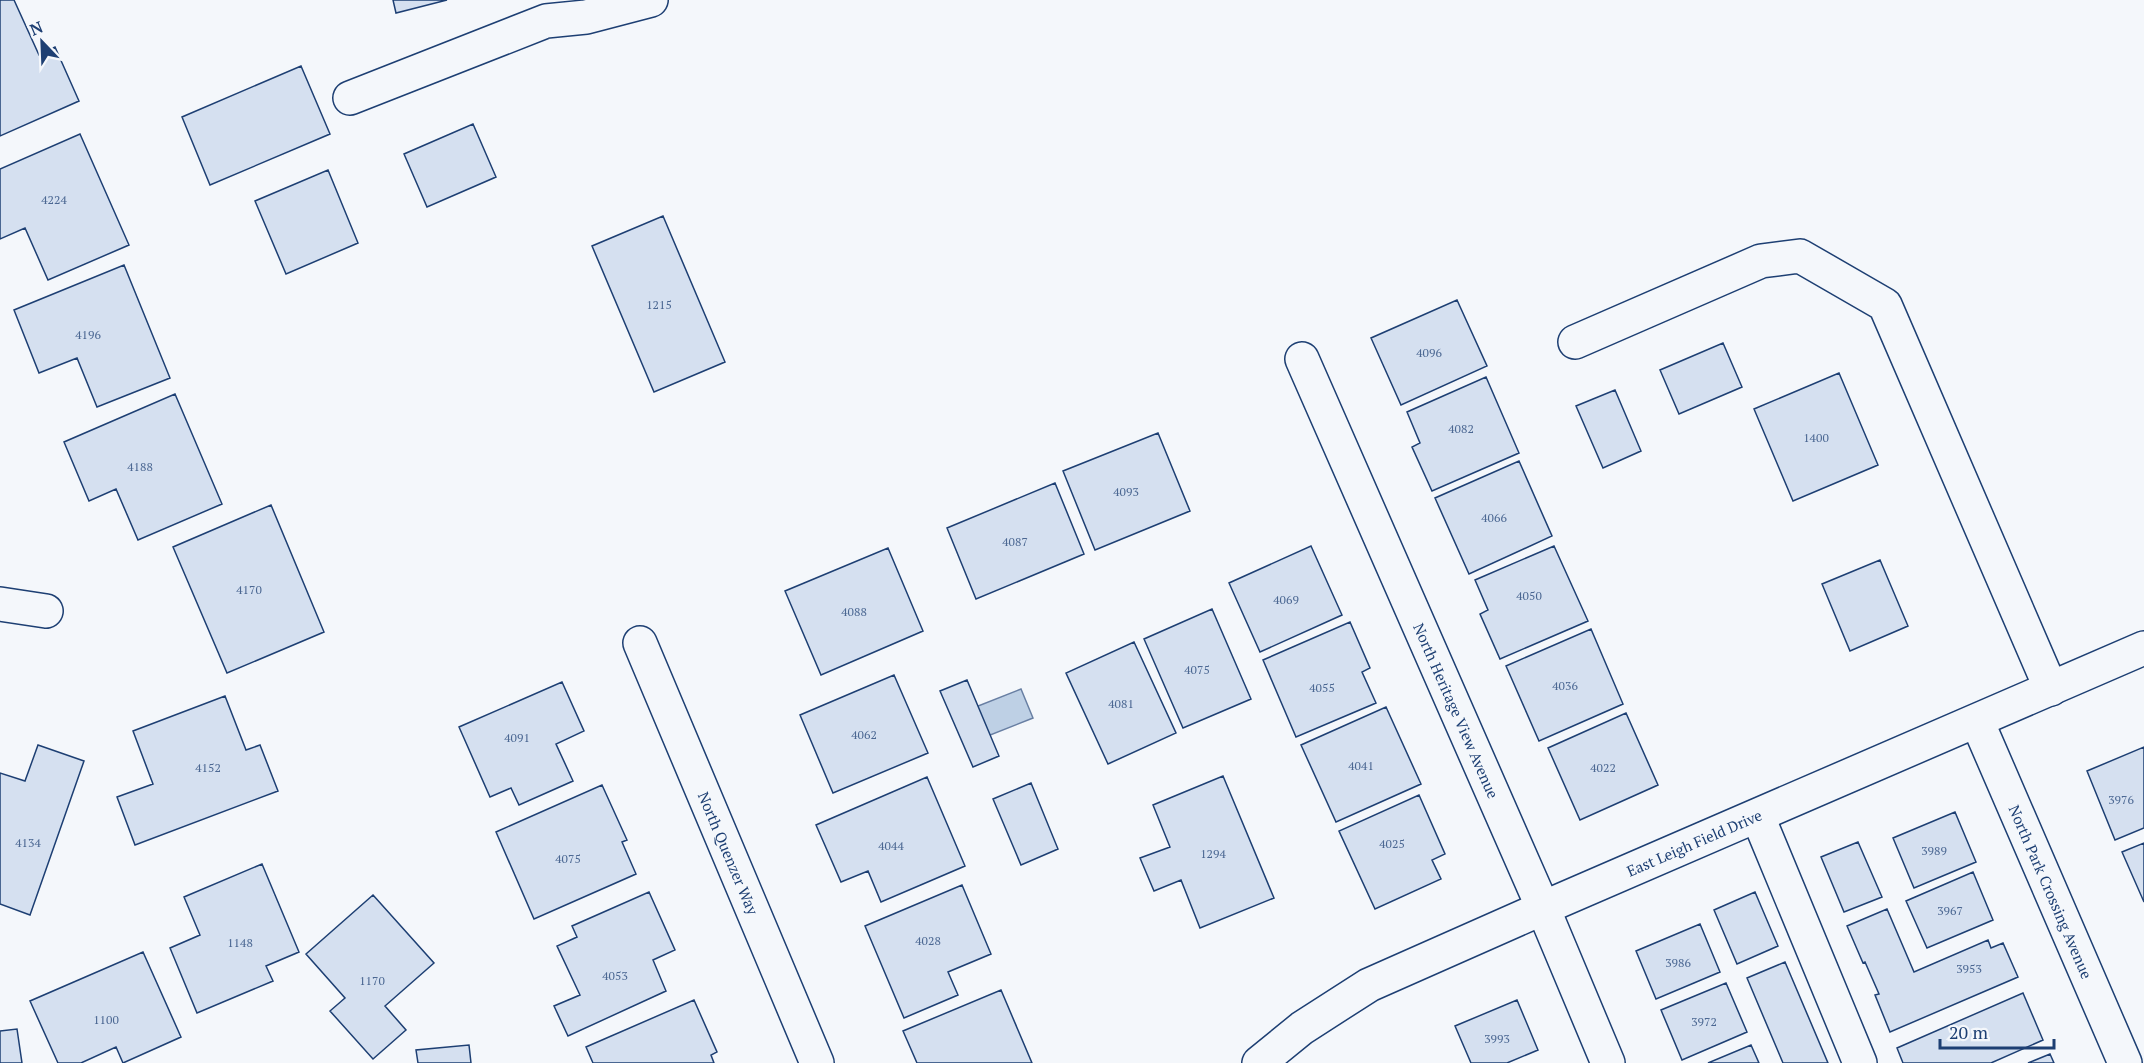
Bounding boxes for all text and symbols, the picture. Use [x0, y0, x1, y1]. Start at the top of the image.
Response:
north arrow [12, 12, 72, 72]
text: N [26, 16, 46, 41]
house number: 4224 [41, 192, 67, 207]
house number: 1215 [646, 297, 672, 312]
house number: 4196 [75, 327, 101, 342]
house number: 4096 [1416, 345, 1442, 360]
house number: 4082 [1448, 421, 1474, 436]
house number: 1400 [1803, 430, 1829, 445]
house number: 4188 [127, 459, 153, 474]
house number: 4093 [1113, 484, 1139, 499]
house number: 4066 [1481, 510, 1507, 525]
house number: 4087 [1002, 534, 1028, 549]
house number: 4170 [236, 582, 262, 597]
house number: 4050 [1516, 588, 1542, 603]
house number: 4069 [1273, 592, 1299, 607]
house number: 4088 [841, 604, 867, 619]
street label: North Heritage View Avenue [1409, 620, 1504, 801]
house number: 4075 [1184, 662, 1210, 677]
house number: 4036 [1552, 678, 1578, 693]
house number: 4055 [1309, 680, 1335, 695]
house number: 4081 [1108, 696, 1134, 711]
house number: 4062 [851, 727, 877, 742]
house number: 4091 [504, 730, 530, 745]
house number: 4041 [1348, 758, 1374, 773]
house number: 4152 [195, 760, 221, 775]
house number: 4022 [1590, 760, 1616, 775]
street label: North Quenzer Way [694, 789, 763, 918]
house number: 3976 [2108, 792, 2134, 807]
street label: North Park Crossing Avenue [2004, 802, 2097, 982]
street label: East Leigh Field Drive [1624, 805, 1765, 881]
house number: 4134 [15, 835, 41, 850]
house number: 4025 [1379, 836, 1405, 851]
house number: 4044 [878, 838, 904, 853]
house number: 3989 [1921, 843, 1947, 858]
house number: 1294 [1200, 846, 1226, 861]
house number: 4075 [555, 851, 581, 866]
house number: 3967 [1937, 903, 1963, 918]
house number: 4028 [915, 933, 941, 948]
house number: 1148 [227, 935, 253, 950]
house number: 3986 [1665, 955, 1691, 970]
house number: 3953 [1956, 961, 1982, 976]
house number: 4053 [602, 968, 628, 983]
house number: 1170 [359, 973, 385, 988]
house number: 1100 [93, 1012, 119, 1027]
scale bar [1940, 1012, 2054, 1050]
house number: 3972 [1691, 1014, 1717, 1029]
text: 20 m [1949, 1020, 1989, 1044]
house number: 3993 [1484, 1031, 1510, 1046]

